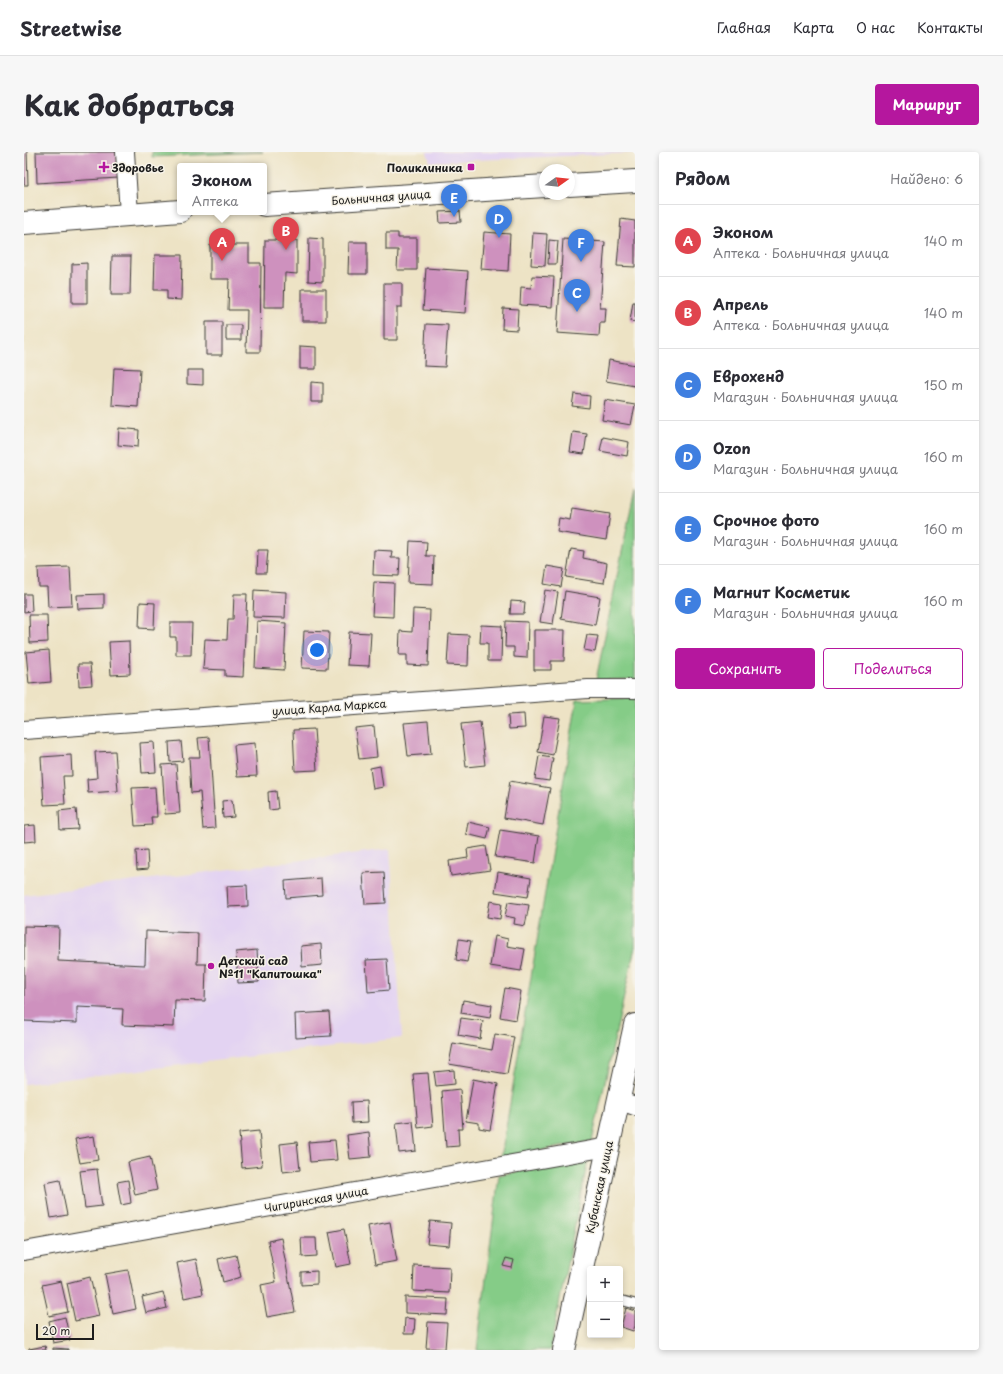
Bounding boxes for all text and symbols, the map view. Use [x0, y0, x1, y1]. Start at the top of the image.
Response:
text: Streetwise [20, 14, 122, 42]
text: Главная [717, 17, 771, 38]
text: Карта [793, 17, 834, 38]
text: О нас [856, 17, 895, 38]
text: Контакты [917, 17, 983, 38]
text: Как добраться [24, 83, 235, 126]
button: Маршрут [875, 84, 979, 125]
place label: Здоровье [111, 159, 164, 176]
place label: Поликлиника [387, 159, 463, 176]
marker: Здоровье [99, 162, 109, 172]
marker: Поликлиника [466, 162, 476, 172]
popup [177, 163, 267, 215]
north arrow [539, 164, 575, 200]
text: Рядом [675, 165, 730, 191]
text: Эконом [192, 168, 252, 191]
text: Найдено: 6 [890, 169, 963, 188]
pin: E [441, 184, 467, 217]
street label: Больничная улица [331, 185, 431, 209]
text: Аптека [192, 191, 238, 210]
pin: D [486, 205, 512, 238]
pin: B [273, 217, 299, 250]
text: Эконом [713, 220, 773, 243]
pin: A [209, 228, 235, 261]
pin: F [568, 229, 594, 262]
text: A [683, 231, 693, 250]
text: 140 m [924, 231, 963, 250]
text: Аптека · Больничная улица [713, 243, 889, 262]
pin: C [564, 279, 590, 312]
text: Апрель [713, 292, 768, 315]
text: B [684, 303, 692, 322]
text: 140 m [924, 303, 963, 322]
text: Аптека · Больничная улица [713, 315, 889, 334]
text: Еврохенд [713, 364, 784, 387]
text: C [683, 375, 693, 394]
text: 150 m [924, 375, 963, 394]
text: Магазин · Больничная улица [713, 387, 898, 406]
text: Ozon [713, 436, 751, 459]
text: D [683, 447, 693, 466]
text: 160 m [924, 447, 963, 466]
text: Магазин · Больничная улица [713, 459, 898, 478]
text: Срочное фото [713, 508, 819, 531]
text: E [684, 519, 692, 538]
text: 160 m [924, 519, 963, 538]
text: Магазин · Больничная улица [713, 531, 898, 550]
text: Магнит Косметик [713, 580, 850, 603]
text: F [684, 591, 692, 610]
text: 160 m [924, 591, 963, 610]
text: Магазин · Больничная улица [713, 603, 898, 622]
your location [307, 640, 327, 660]
button: Сохранить [675, 648, 815, 689]
button: Поделиться [823, 648, 963, 689]
street label: улица Карла Маркса [271, 695, 387, 719]
place label: Детский сад №11 "Капитошка" [218, 952, 322, 982]
marker: Детский сад №11 "Капитошка" [206, 961, 216, 971]
street label: Кубанская улица [581, 1139, 617, 1235]
street label: Чигиринская улица [263, 1181, 369, 1217]
map controls [587, 1266, 623, 1338]
button: + [587, 1266, 623, 1302]
button: − [587, 1302, 623, 1338]
scale bar [36, 1322, 94, 1341]
text: 20 m [42, 1322, 70, 1339]

